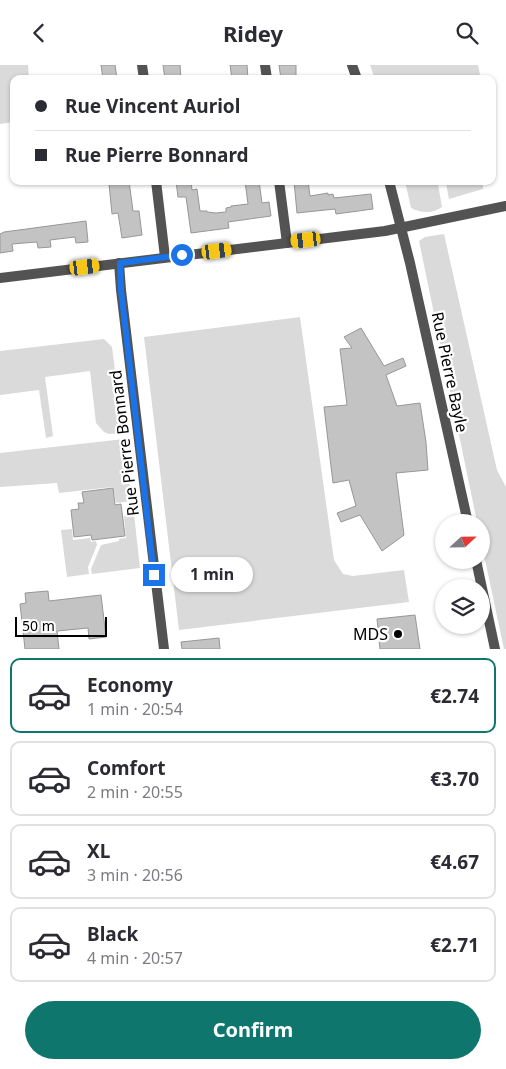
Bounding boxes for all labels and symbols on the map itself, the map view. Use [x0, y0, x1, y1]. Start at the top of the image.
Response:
car [290, 231, 321, 249]
car [201, 242, 232, 260]
route start [171, 244, 193, 266]
car [69, 258, 100, 276]
street label: Rue Pierre Bayle [426, 310, 474, 434]
street label: Rue Pierre Bonnard [104, 369, 144, 517]
north arrow [435, 514, 490, 569]
callout: 1 min [172, 557, 254, 593]
route end [143, 564, 165, 586]
scale bar [15, 614, 108, 637]
place label: MDS [353, 623, 388, 645]
marker: MDS [392, 628, 404, 640]

